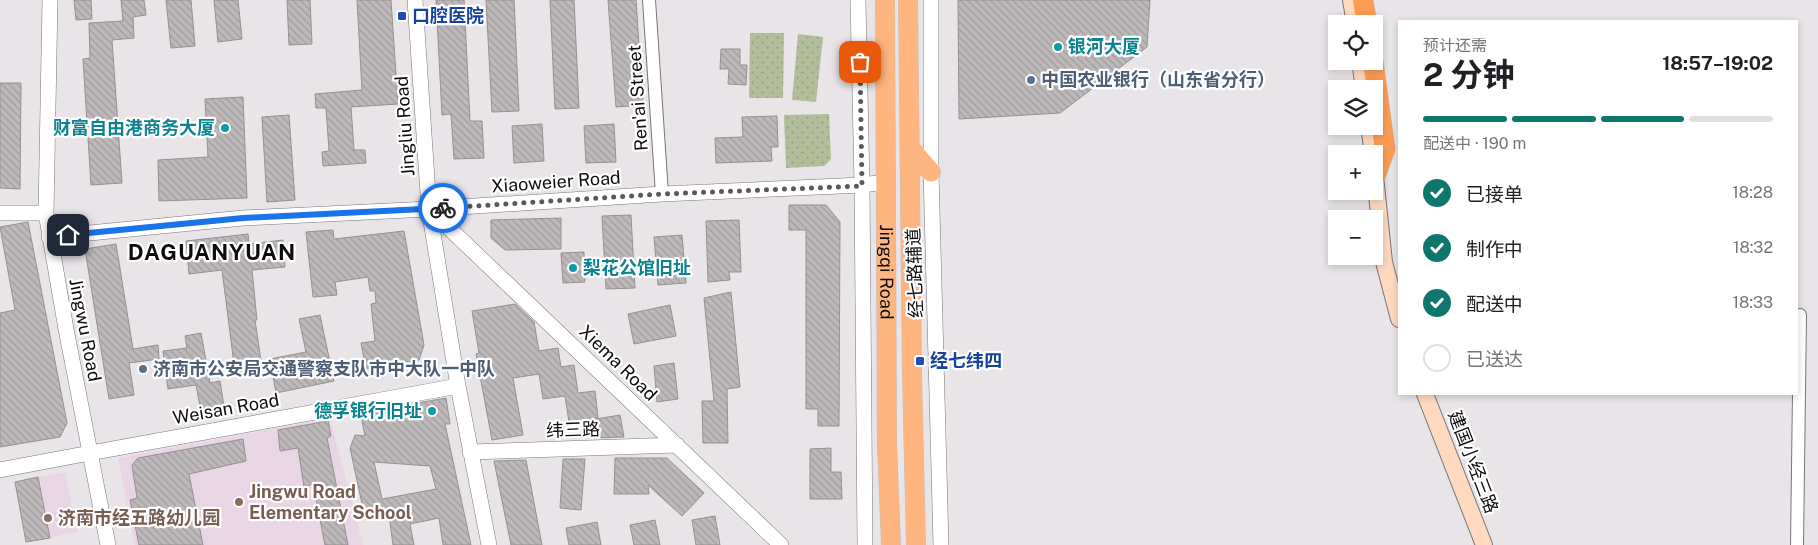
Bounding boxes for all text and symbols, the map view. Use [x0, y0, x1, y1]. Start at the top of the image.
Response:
place label: 口腔医院 [412, 5, 484, 26]
marker: 口腔医院 [396, 10, 408, 22]
map controls [1328, 15, 1383, 265]
button: locate [1328, 15, 1383, 70]
place label: 银河大厦 [1068, 36, 1140, 57]
text: 预计还需 [1423, 36, 1487, 55]
pin [839, 41, 881, 83]
marker: 银河大厦 [1052, 41, 1064, 53]
street label: Ren'ai Street [623, 44, 652, 152]
icon: bag [846, 48, 874, 76]
text: 18:57–19:02 [1662, 52, 1773, 74]
text: 2 分钟 [1423, 56, 1515, 93]
place label: 中国农业银行（山东省分行） [1041, 69, 1275, 90]
marker: 中国农业银行（山东省分行） [1025, 74, 1037, 86]
street label: Jingliu Road [391, 75, 418, 177]
button: layers [1328, 80, 1383, 135]
place label: 财富自由港商务大厦 [53, 117, 215, 138]
marker: 财富自由港商务大厦 [219, 122, 231, 134]
text: 配送中 · 190 m [1423, 134, 1526, 153]
button: + [1328, 145, 1383, 200]
street label: Xiaoweier Road [491, 167, 621, 196]
icon: check [1423, 179, 1451, 207]
courier [418, 183, 468, 233]
text: 已接单 [1466, 183, 1523, 205]
text: 18:28 [1732, 183, 1773, 202]
icon: bike [429, 194, 457, 222]
button: − [1328, 210, 1383, 265]
pin [47, 214, 89, 256]
icon: home [54, 221, 82, 249]
street label: Jingqi Road [876, 224, 897, 320]
street label: 经七路辅道 [902, 228, 927, 318]
icon: check [1423, 234, 1451, 262]
text: 制作中 [1466, 238, 1523, 260]
text: 18:32 [1733, 238, 1773, 257]
district label: DAGUANYUAN [128, 239, 296, 265]
place label: 梨花公馆旧址 [583, 257, 691, 278]
marker: 梨花公馆旧址 [567, 262, 579, 274]
street label: Jingwu Road [65, 277, 106, 383]
icon: check [1423, 289, 1451, 317]
text: 配送中 [1466, 293, 1523, 315]
text: 18:33 [1732, 293, 1773, 312]
street label: Xiema Road [575, 321, 661, 405]
text: 已送达 [1466, 348, 1523, 370]
place label: 经七纬四 [930, 350, 1002, 371]
marker: 经七纬四 [914, 355, 926, 367]
place label: 济南市公安局交通警察支队市中大队一中队 [153, 358, 495, 379]
marker: 济南市公安局交通警察支队市中大队一中队 [137, 363, 149, 375]
street label: Weisan Road [171, 389, 281, 428]
place label: 德孚银行旧址 [314, 400, 422, 421]
marker: 德孚银行旧址 [426, 405, 438, 417]
street label: 建国小经三路 [1444, 408, 1503, 516]
street label: 纬三路 [546, 418, 600, 441]
place label: Jingwu Road Elementary School [249, 481, 412, 523]
marker: Jingwu Road Elementary School [233, 496, 245, 508]
place label: 济南市经五路幼儿园 [58, 507, 220, 528]
marker: 济南市经五路幼儿园 [42, 512, 54, 524]

